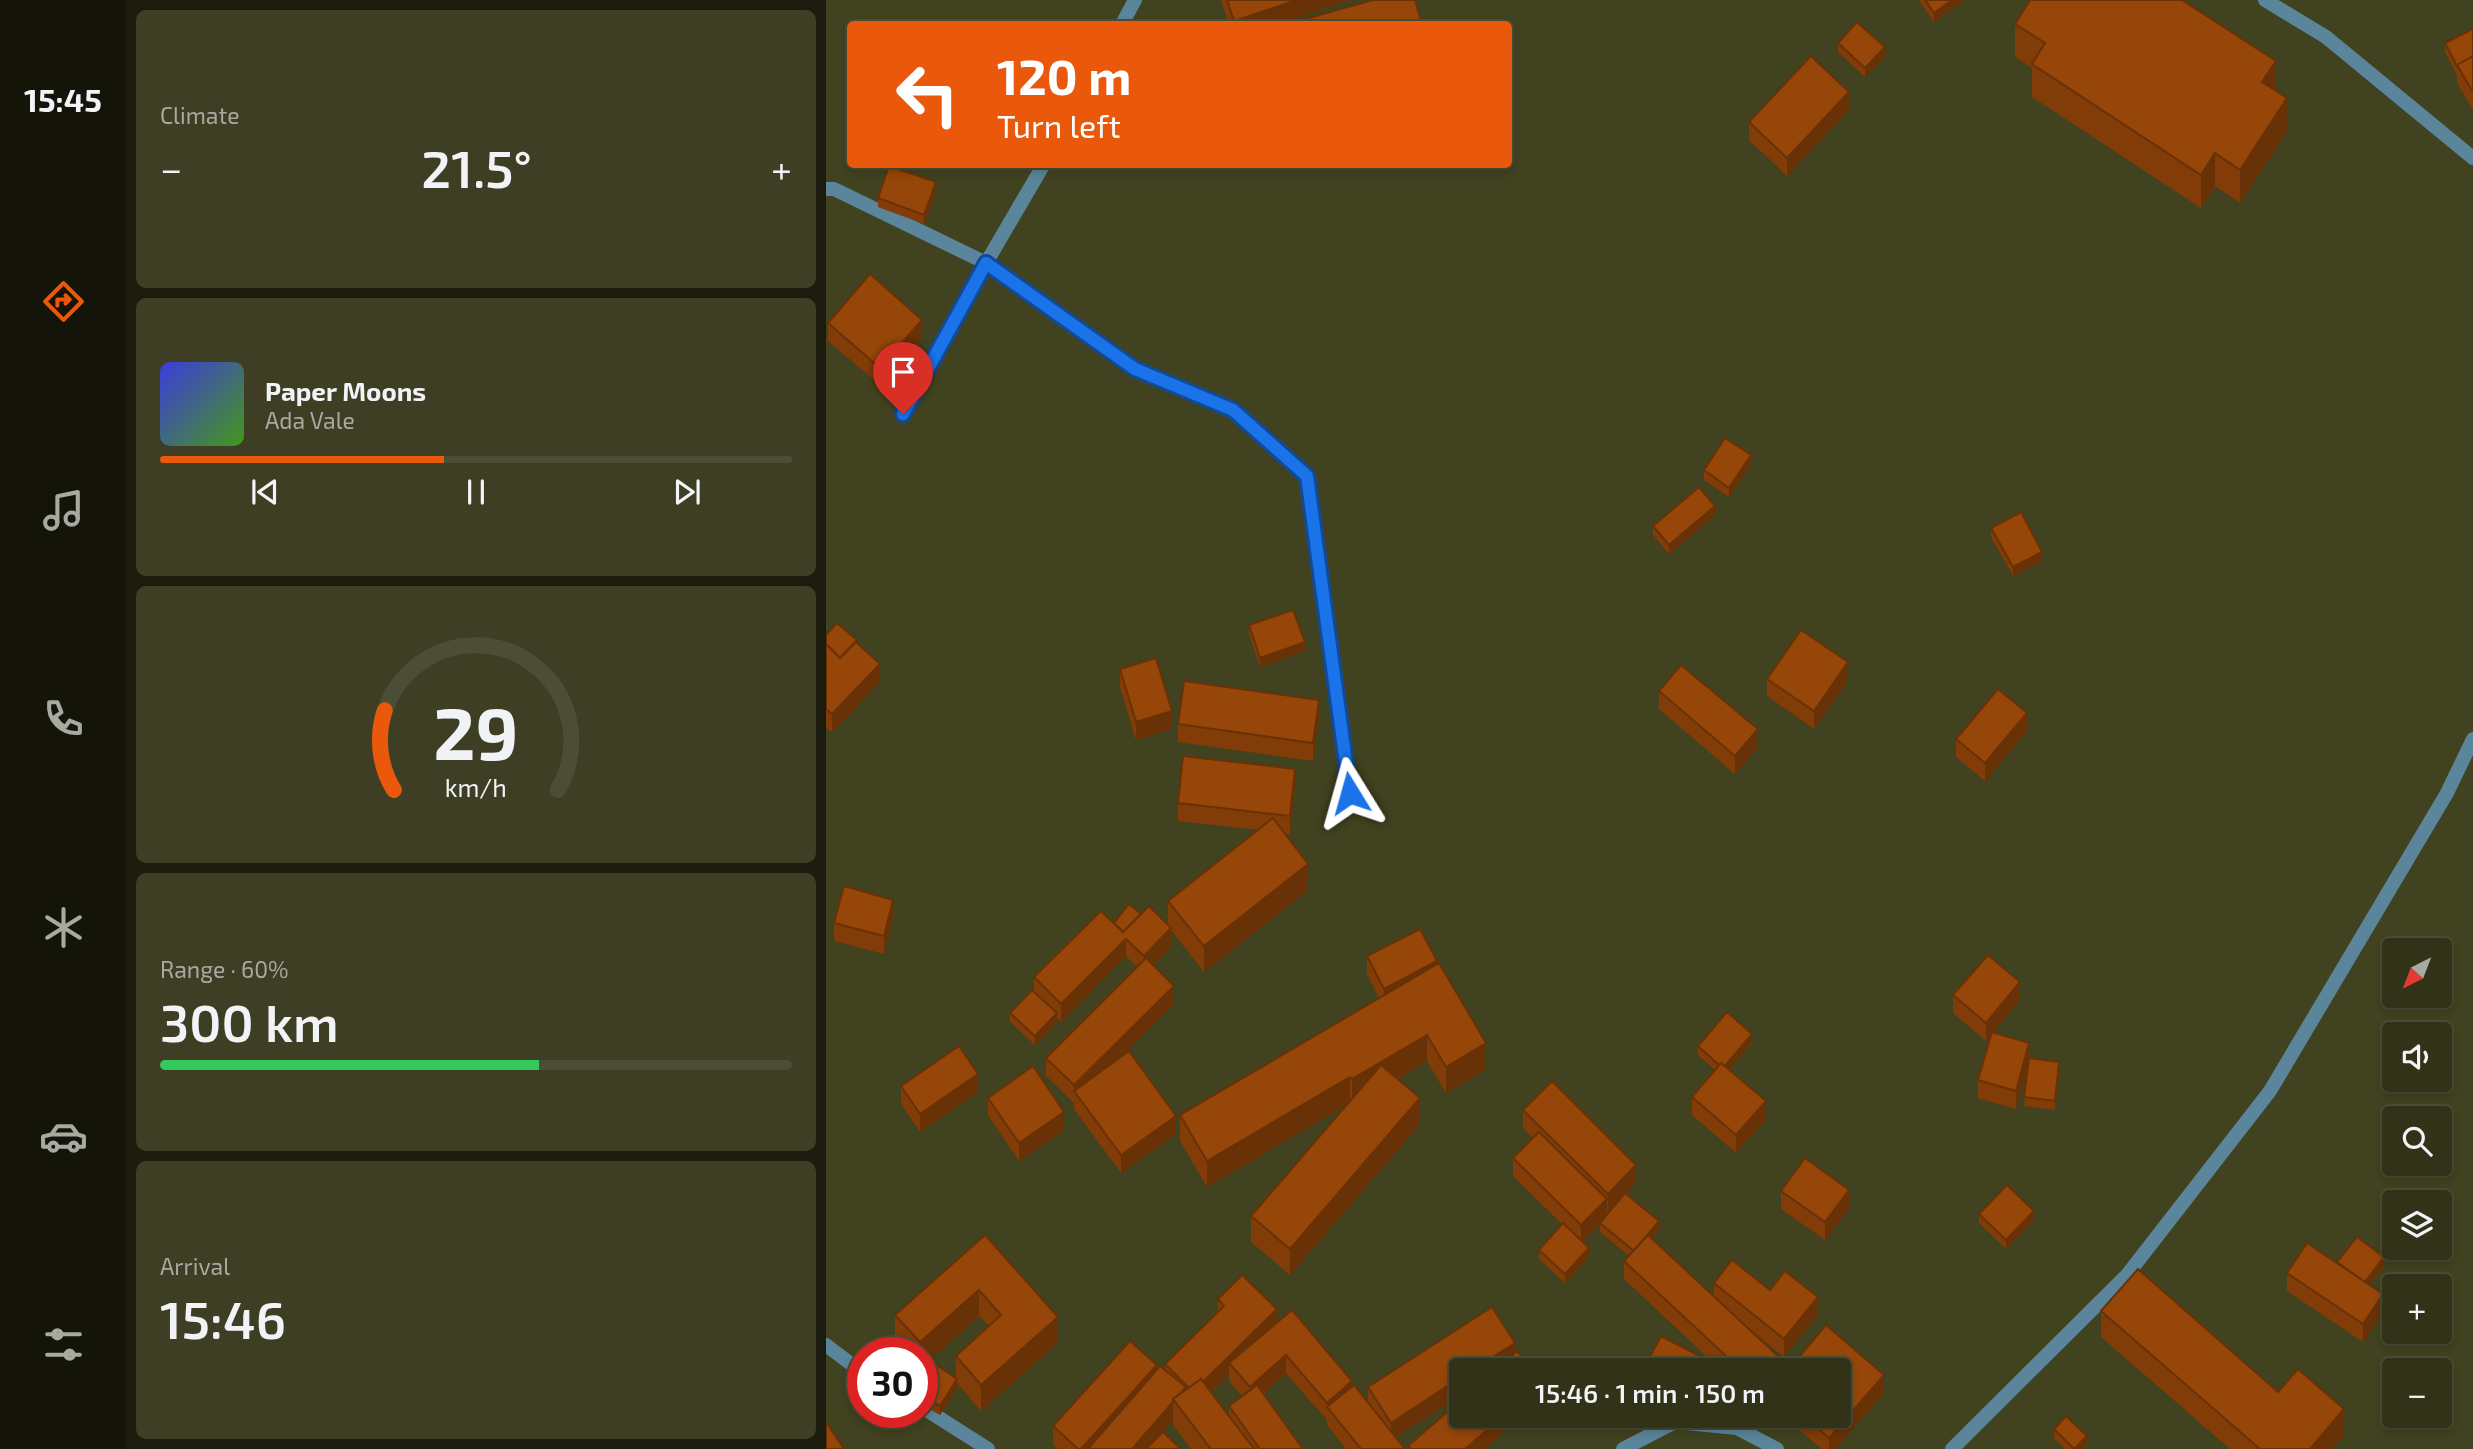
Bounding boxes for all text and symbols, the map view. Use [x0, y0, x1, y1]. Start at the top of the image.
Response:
text: 120 m [997, 46, 1131, 105]
icon: left [882, 49, 973, 140]
text: 15:45 [24, 80, 102, 118]
text: Climate [160, 101, 240, 129]
text: Turn left [997, 106, 1121, 144]
text: 21.5° [421, 136, 532, 198]
text: − [160, 145, 182, 191]
text: + [771, 145, 792, 191]
icon: directions [39, 277, 88, 326]
pin [873, 342, 933, 414]
icon: arrive [884, 353, 922, 391]
text: Paper Moons [265, 375, 426, 406]
text: Ada Vale [265, 406, 355, 434]
icon: previous [246, 473, 284, 511]
icon: pause [457, 473, 495, 511]
icon: next [668, 473, 706, 511]
icon: music [39, 486, 88, 535]
text: 29 [433, 688, 519, 776]
icon: phone [39, 694, 88, 743]
position arrow [1313, 756, 1387, 830]
text: km/h [445, 772, 507, 802]
icon: climate [39, 903, 88, 952]
north arrow [2382, 938, 2452, 1008]
map controls [2382, 938, 2452, 1428]
text: Range · 60% [160, 955, 289, 983]
text: 300 km [160, 990, 339, 1052]
button: sound [2382, 1022, 2452, 1092]
button: search [2382, 1106, 2452, 1176]
icon: car [39, 1112, 88, 1161]
button: layers [2382, 1190, 2452, 1260]
text: Arrival [160, 1252, 230, 1280]
button: + [2382, 1274, 2452, 1344]
text: 15:46 [160, 1287, 286, 1349]
icon: filters [39, 1320, 88, 1369]
speed limit sign: 30 [847, 1337, 938, 1428]
button: − [2382, 1358, 2452, 1428]
text: 15:46 · 1 min · 150 m [1535, 1377, 1765, 1408]

